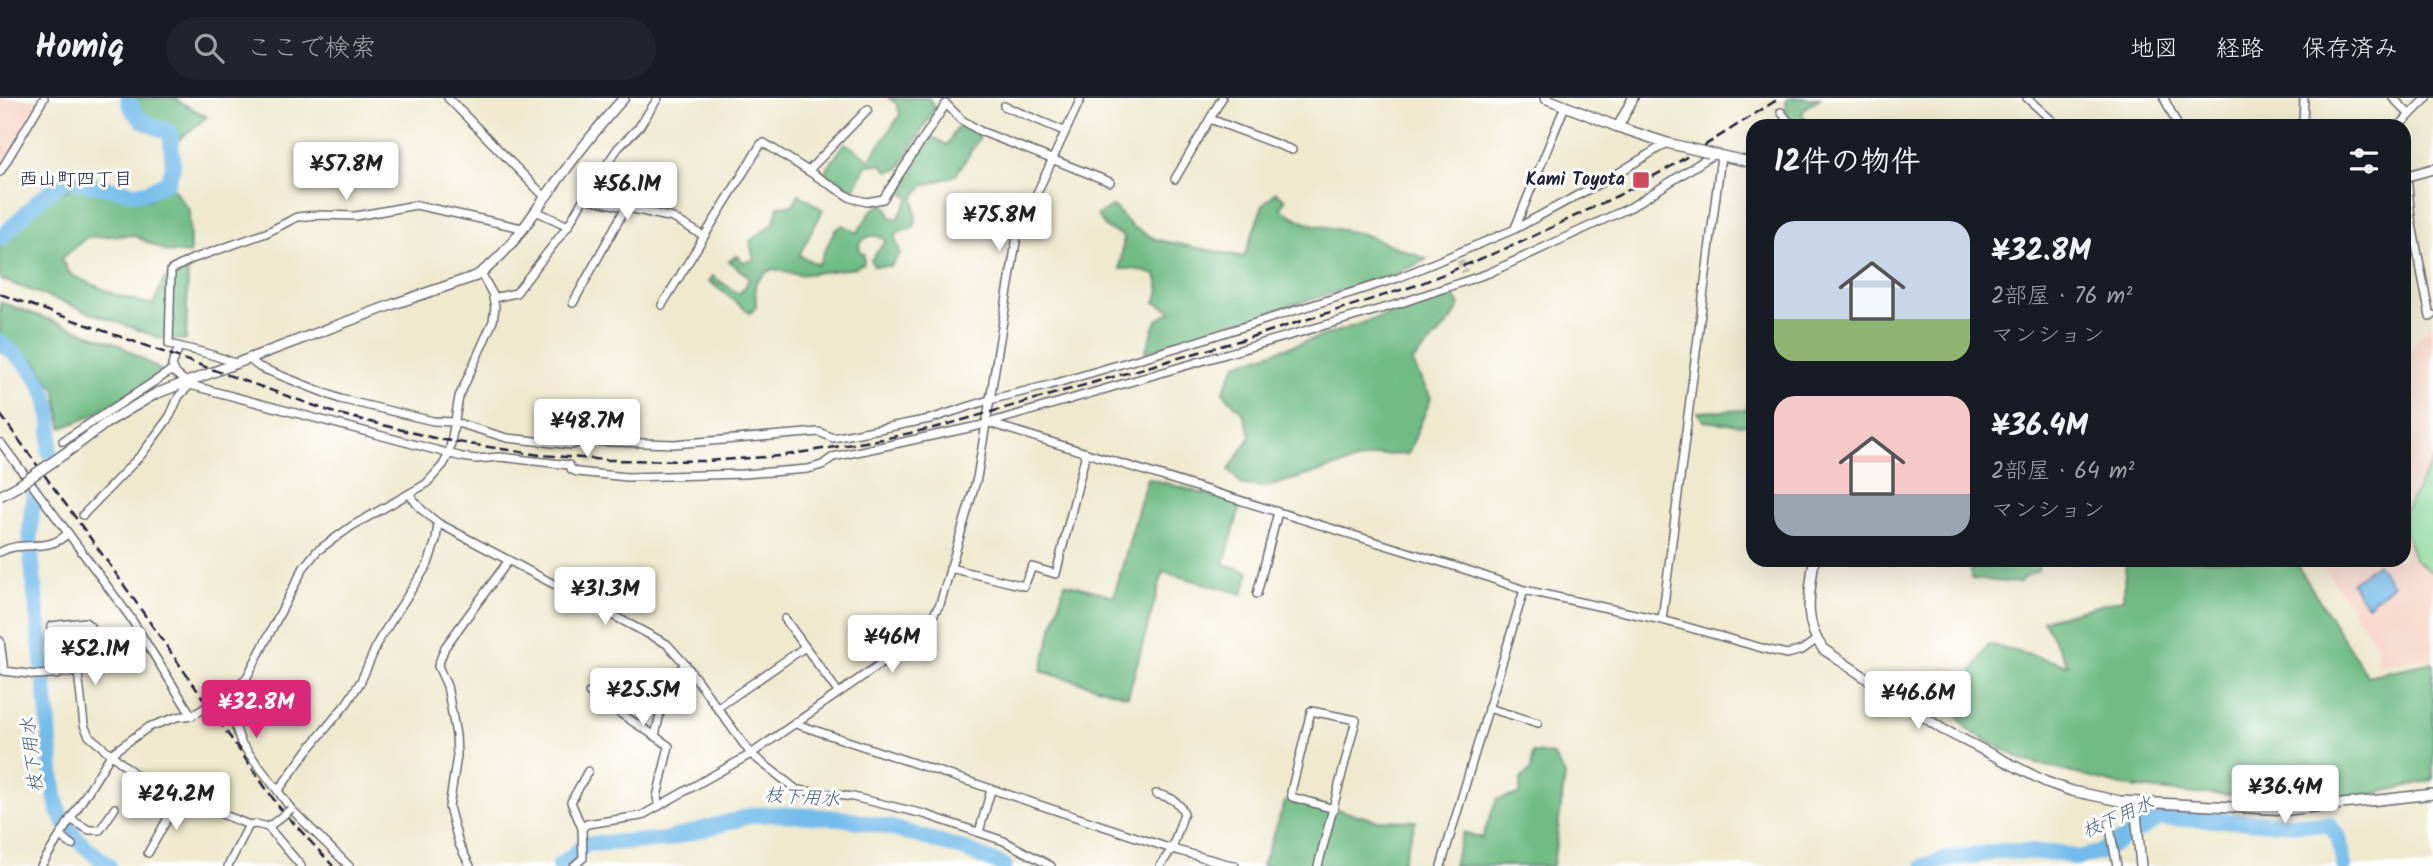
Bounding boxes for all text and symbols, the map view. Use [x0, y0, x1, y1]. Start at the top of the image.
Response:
search box [166, 17, 656, 80]
text: Homiq [35, 22, 124, 75]
text: ここで検索 [246, 28, 376, 70]
icon: search [190, 29, 228, 67]
text: 地図 [2130, 30, 2178, 69]
text: 経路 [2216, 30, 2264, 69]
text: 保存済み [2302, 30, 2398, 69]
text: 12件の物件 [1774, 139, 1921, 187]
pin: ¥57.8M [289, 142, 403, 202]
icon: filters [2345, 142, 2383, 180]
text: ¥57.8M [309, 147, 383, 183]
pin: ¥56.1M [570, 162, 684, 222]
district label: 西山町四丁目 [19, 165, 133, 195]
place label: Kami Toyota [1526, 166, 1625, 195]
text: ¥56.1M [593, 167, 661, 203]
marker: Kami Toyota [1631, 170, 1651, 190]
pin: ¥75.8M [942, 194, 1056, 253]
text: ¥75.8M [962, 198, 1036, 234]
text: ¥32.8M [1991, 228, 2091, 276]
icon: home [1830, 249, 1914, 333]
text: 2部屋 · 76 m² [1991, 279, 2132, 315]
text: マンション [1991, 318, 2105, 354]
pin: ¥48.7M [530, 400, 644, 459]
text: ¥36.4M [1991, 403, 2088, 451]
text: ¥48.7M [550, 404, 624, 440]
icon: home [1830, 424, 1914, 508]
text: 2部屋 · 64 m² [1991, 454, 2134, 490]
text: マンション [1991, 493, 2105, 529]
pin: ¥31.3M [548, 568, 662, 627]
text: ¥31.3M [570, 572, 640, 608]
pin: ¥46M [851, 616, 933, 675]
text: ¥46M [864, 620, 920, 656]
pin: ¥52.1M [38, 628, 152, 687]
text: ¥52.1M [61, 632, 129, 668]
pin: ¥25.5M [586, 668, 700, 728]
pin: ¥46.6M [1861, 672, 1975, 731]
text: ¥25.5M [606, 673, 680, 709]
text: ¥46.6M [1881, 676, 1955, 712]
pin: ¥32.8M [199, 680, 313, 740]
text: ¥32.8M [218, 685, 294, 721]
water label: 枝下用水 [13, 715, 53, 795]
pin: ¥36.4M [2228, 766, 2342, 825]
text: ¥36.4M [2248, 770, 2322, 806]
pin: ¥24.2M [119, 772, 233, 832]
text: ¥24.2M [138, 777, 214, 813]
water label: 枝下用水 [763, 780, 841, 816]
water label: 枝下用水 [2077, 789, 2159, 847]

